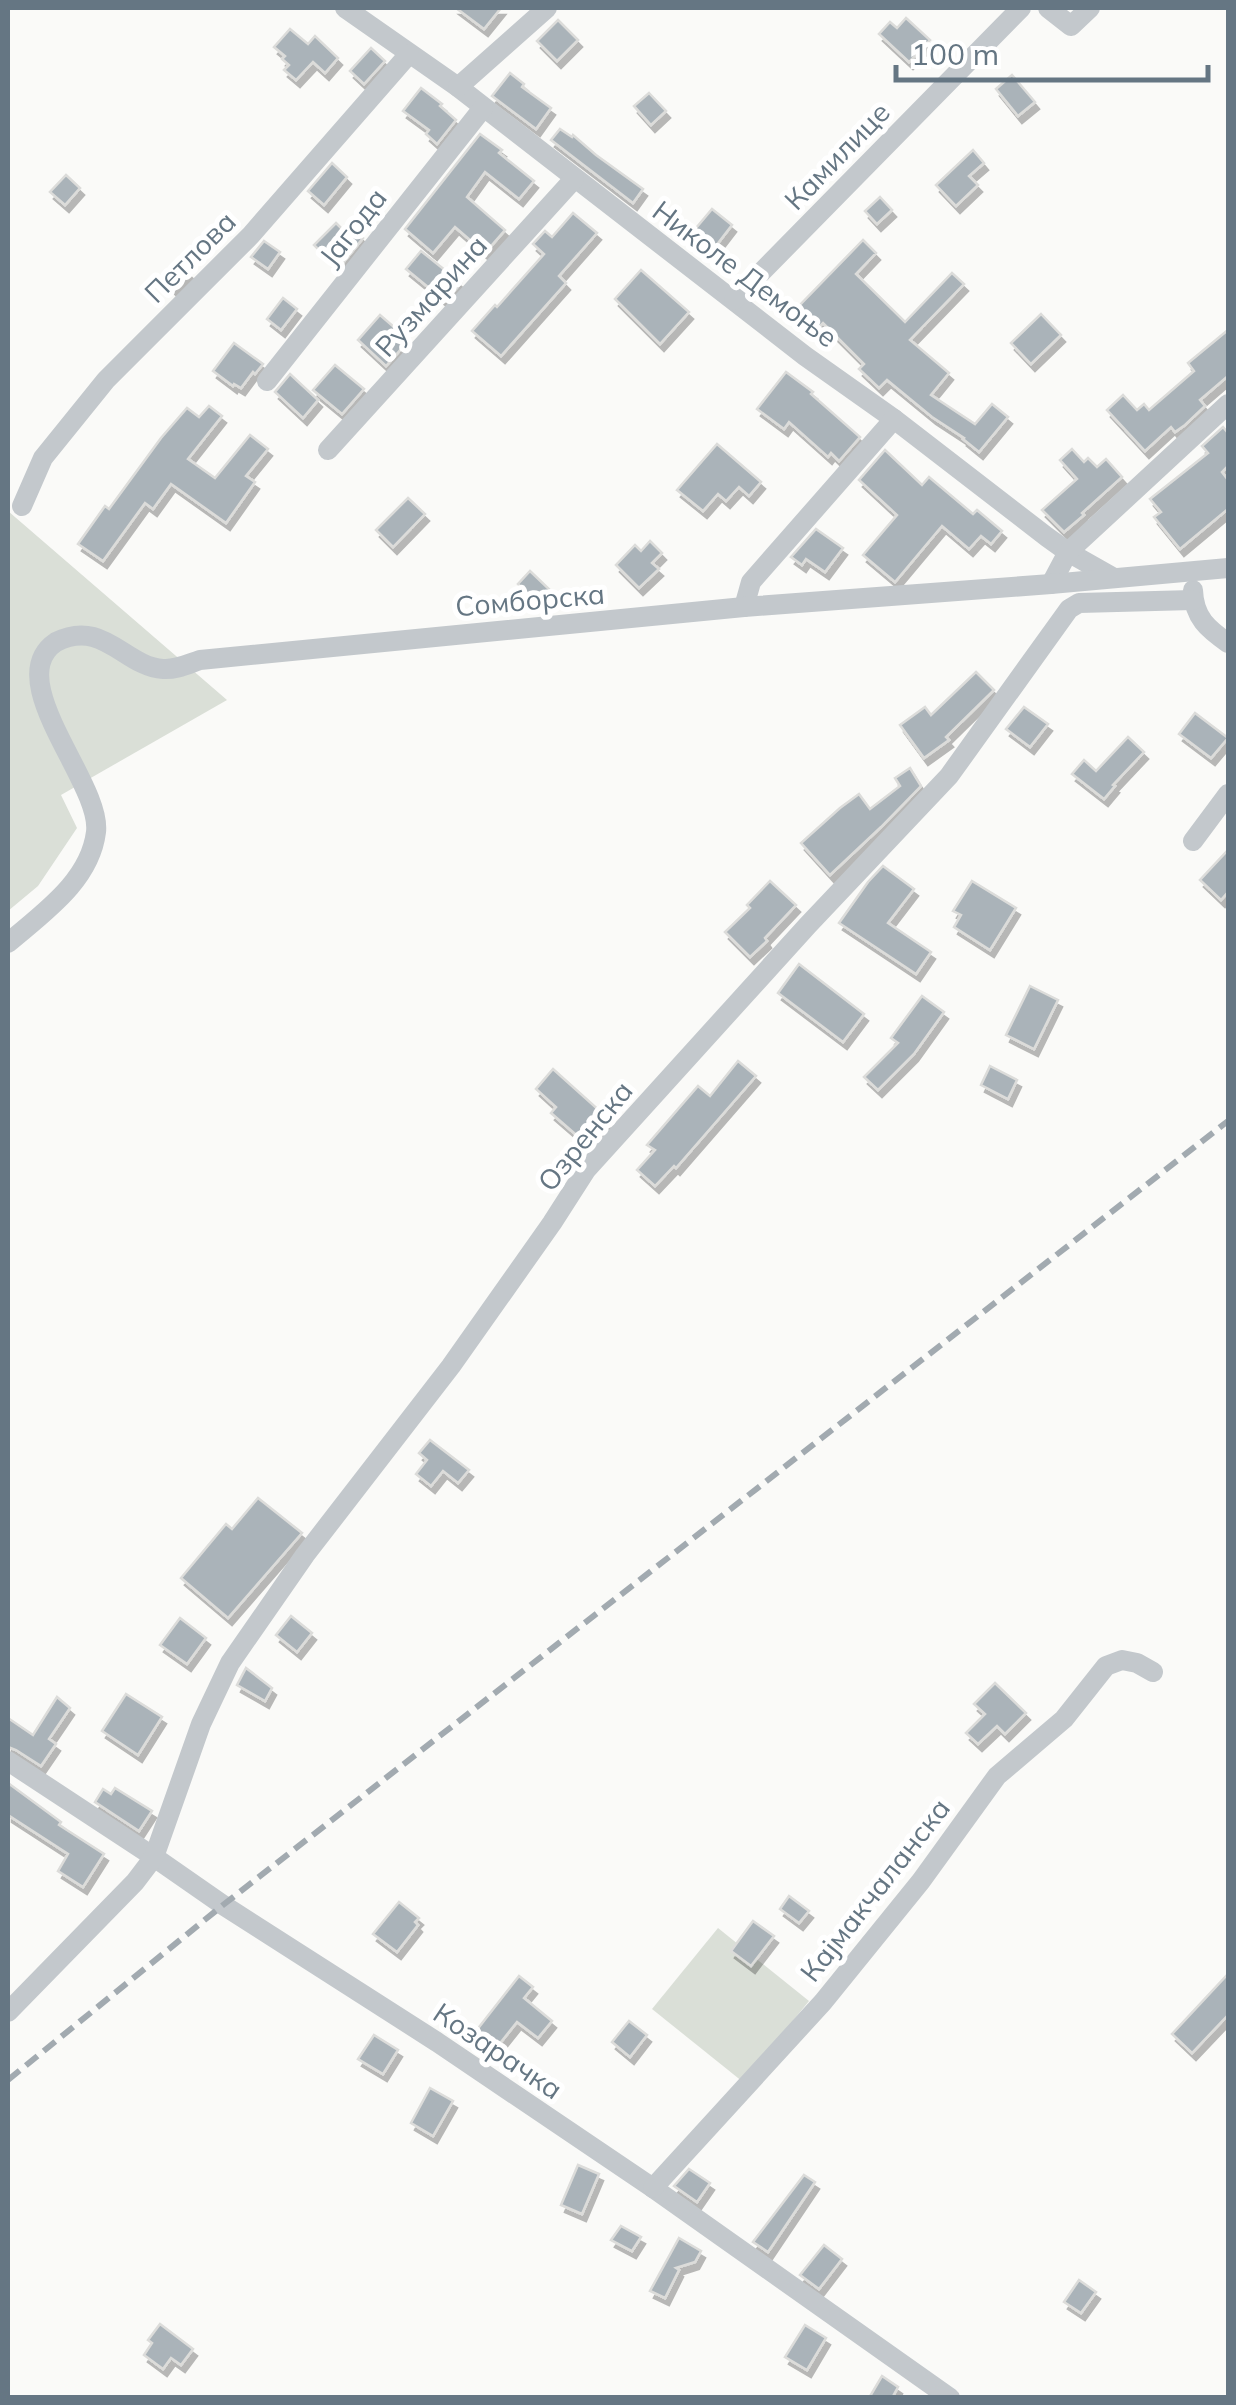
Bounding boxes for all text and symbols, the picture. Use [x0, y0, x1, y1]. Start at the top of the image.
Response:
scale bar [896, 20, 1208, 82]
text: 100 m [911, 35, 999, 73]
street label: Камилице [777, 94, 897, 217]
street label: Јагода [311, 181, 394, 273]
street label: Николе Демоње [646, 193, 845, 354]
street label: Петлова [137, 204, 243, 310]
street label: Рузмарина [367, 228, 494, 364]
street label: Сомборска [454, 576, 606, 623]
street label: Озренска [530, 1074, 640, 1198]
street label: Кајмакчаланска [792, 1791, 957, 1988]
street label: Козарачка [427, 1995, 569, 2106]

